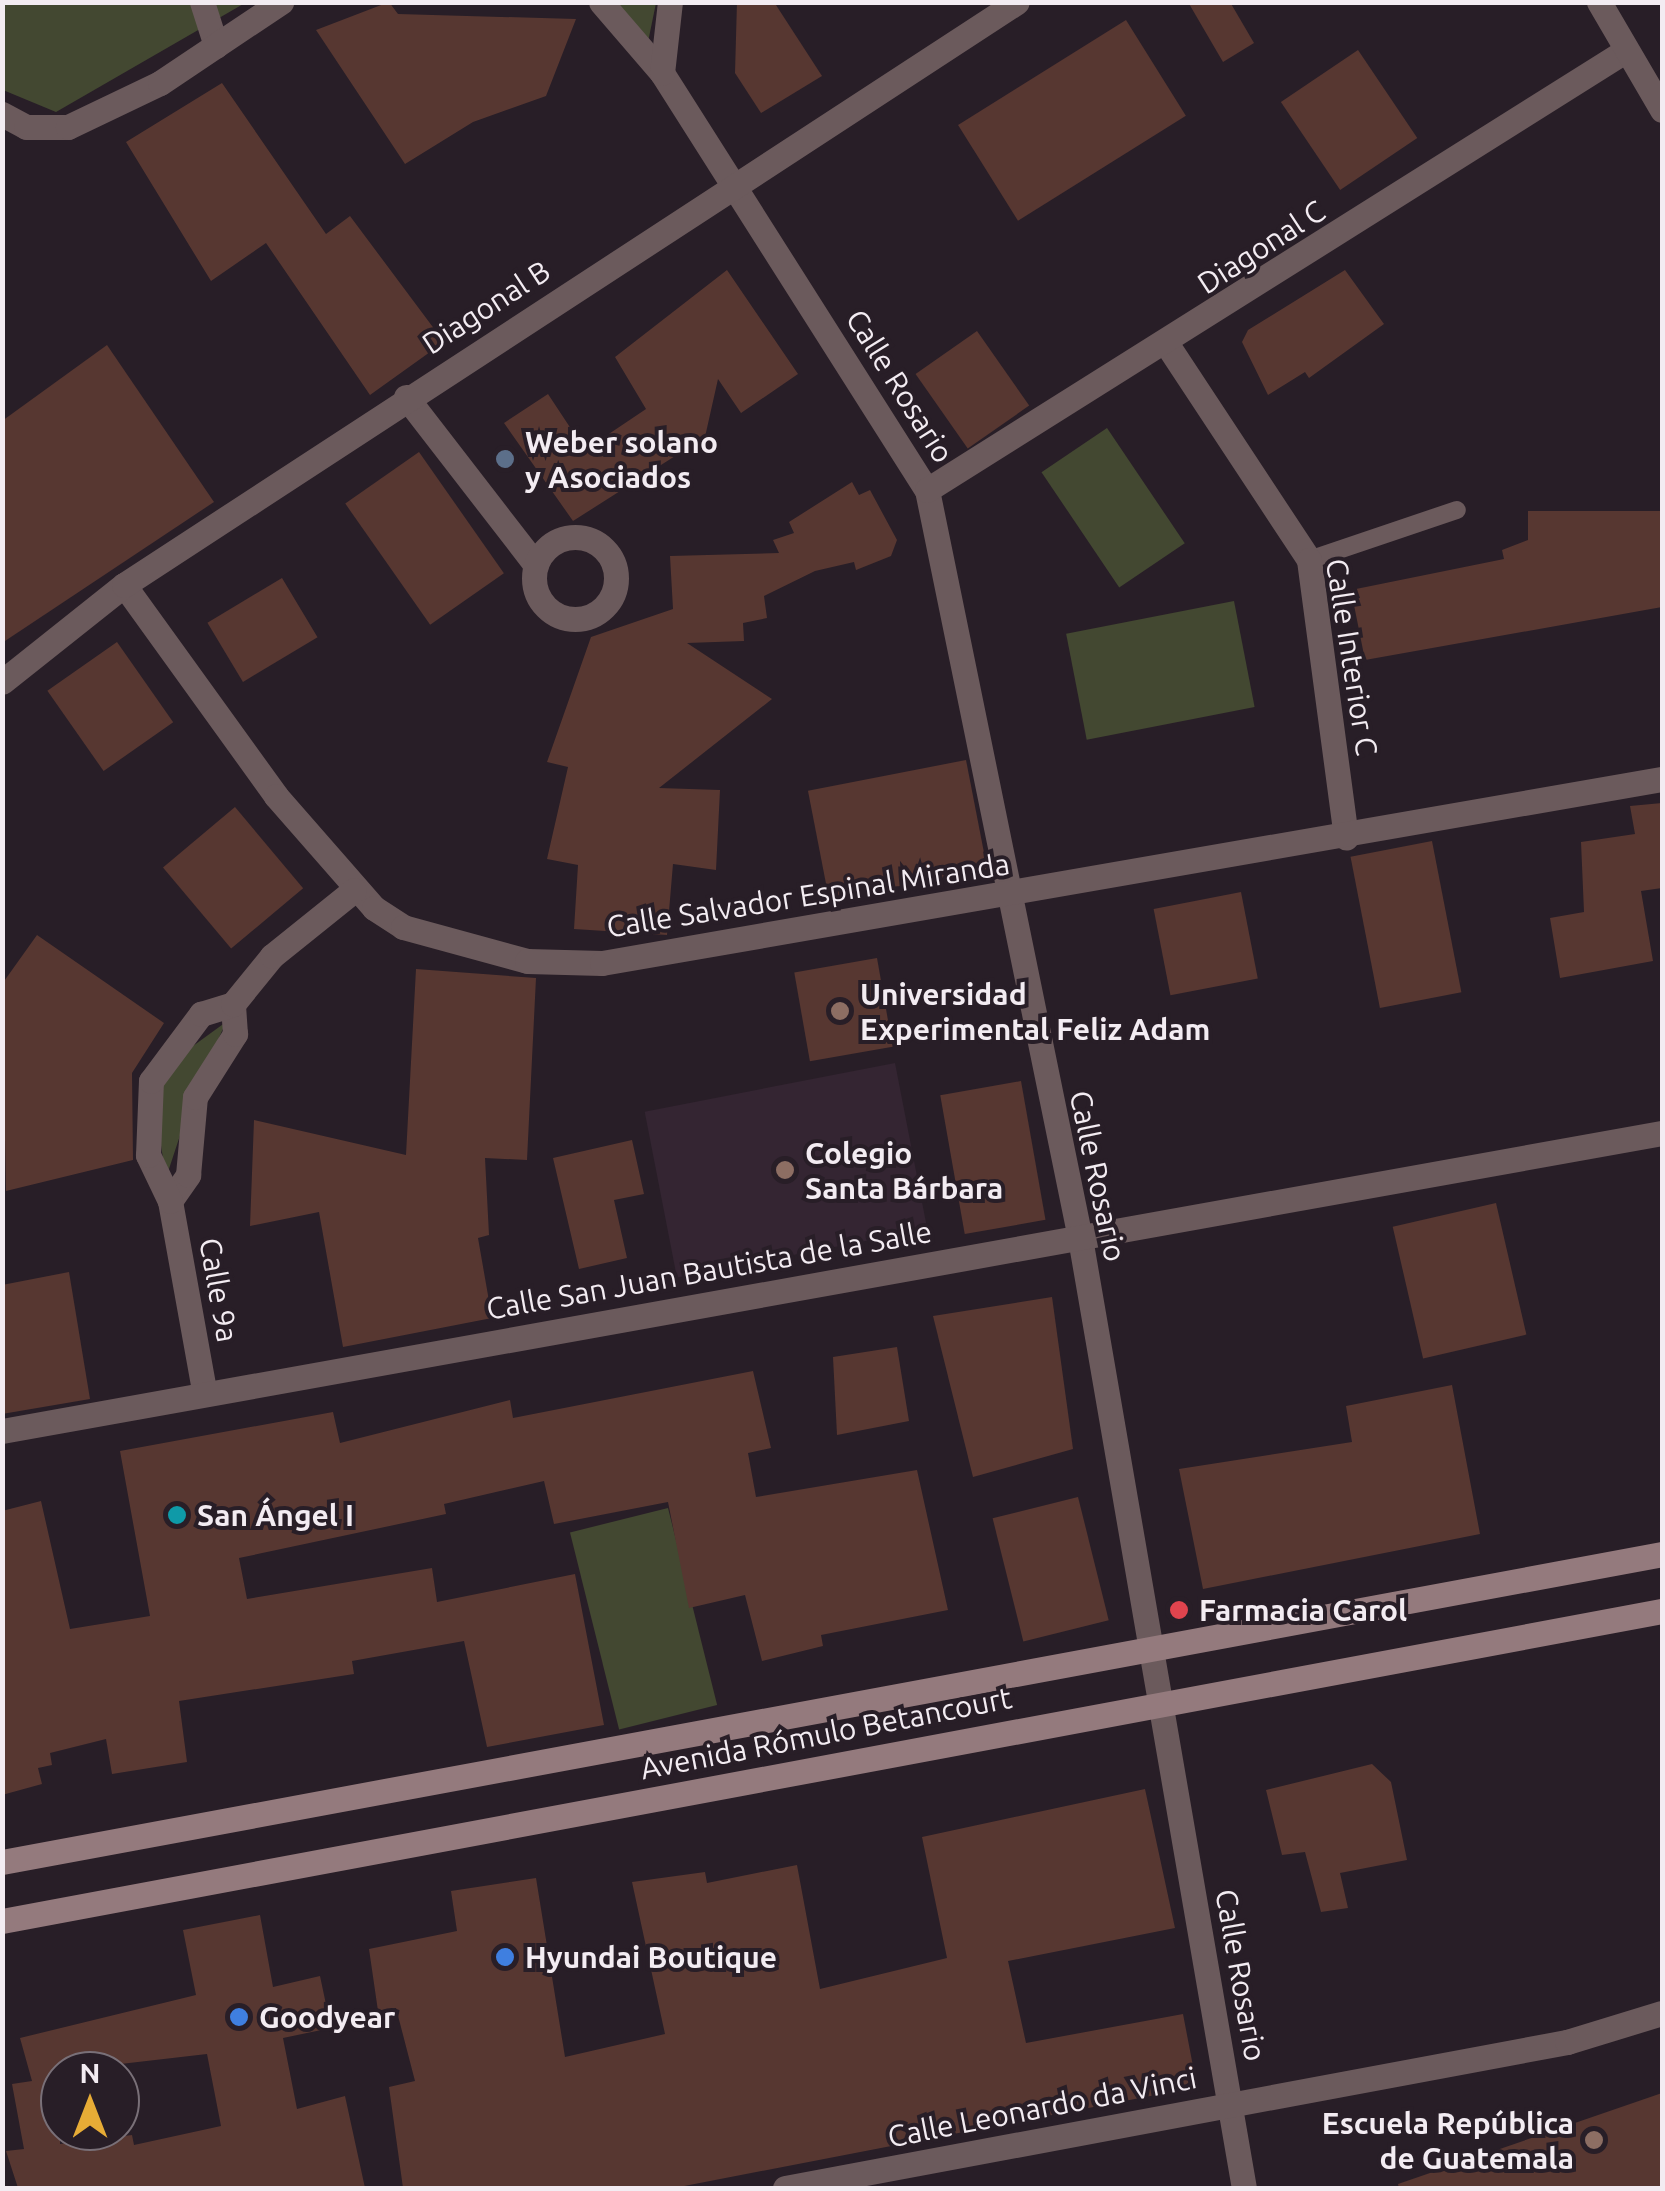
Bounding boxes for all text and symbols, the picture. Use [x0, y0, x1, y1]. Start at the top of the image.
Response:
street label: Diagonal C [1191, 193, 1331, 301]
street label: Diagonal B [415, 252, 557, 362]
street label: Calle Rosario [839, 303, 961, 469]
place label: Weber solano y Asociados [525, 424, 718, 494]
marker: Weber solano y Asociados [494, 448, 516, 470]
street label: Calle Interior C [1319, 556, 1385, 758]
street label: Calle Salvador Espinal Miranda [604, 845, 1012, 945]
place label: Universidad Experimental Feliz Adam [860, 976, 1210, 1046]
marker: Universidad Experimental Feliz Adam [829, 1000, 851, 1022]
street label: Calle Rosario [1062, 1087, 1134, 1265]
place label: Colegio Santa Bárbara [805, 1135, 1003, 1206]
marker: Colegio Santa Bárbara [774, 1159, 796, 1181]
street label: Calle San Juan Bautista de la Salle [483, 1213, 935, 1327]
street label: Calle 9a [192, 1235, 246, 1345]
place label: San Ángel I [197, 1497, 354, 1533]
marker: San Ángel I [166, 1504, 188, 1526]
place label: Farmacia Carol [1199, 1592, 1407, 1628]
marker: Farmacia Carol [1168, 1599, 1190, 1621]
street label: Avenida Rómulo Betancourt [637, 1679, 1015, 1787]
street label: Calle Rosario [1208, 1886, 1274, 2064]
place label: Hyundai Boutique [525, 1939, 777, 1975]
marker: Hyundai Boutique [494, 1946, 516, 1968]
place label: Goodyear [259, 1999, 395, 2035]
marker: Goodyear [228, 2006, 250, 2028]
north arrow [40, 2051, 140, 2151]
text: N [80, 2057, 100, 2088]
street label: Calle Leonardo da Vinci [885, 2059, 1199, 2155]
place label: Escuela República de Guatemala [1322, 2105, 1574, 2176]
marker: Escuela República de Guatemala [1583, 2129, 1605, 2151]

